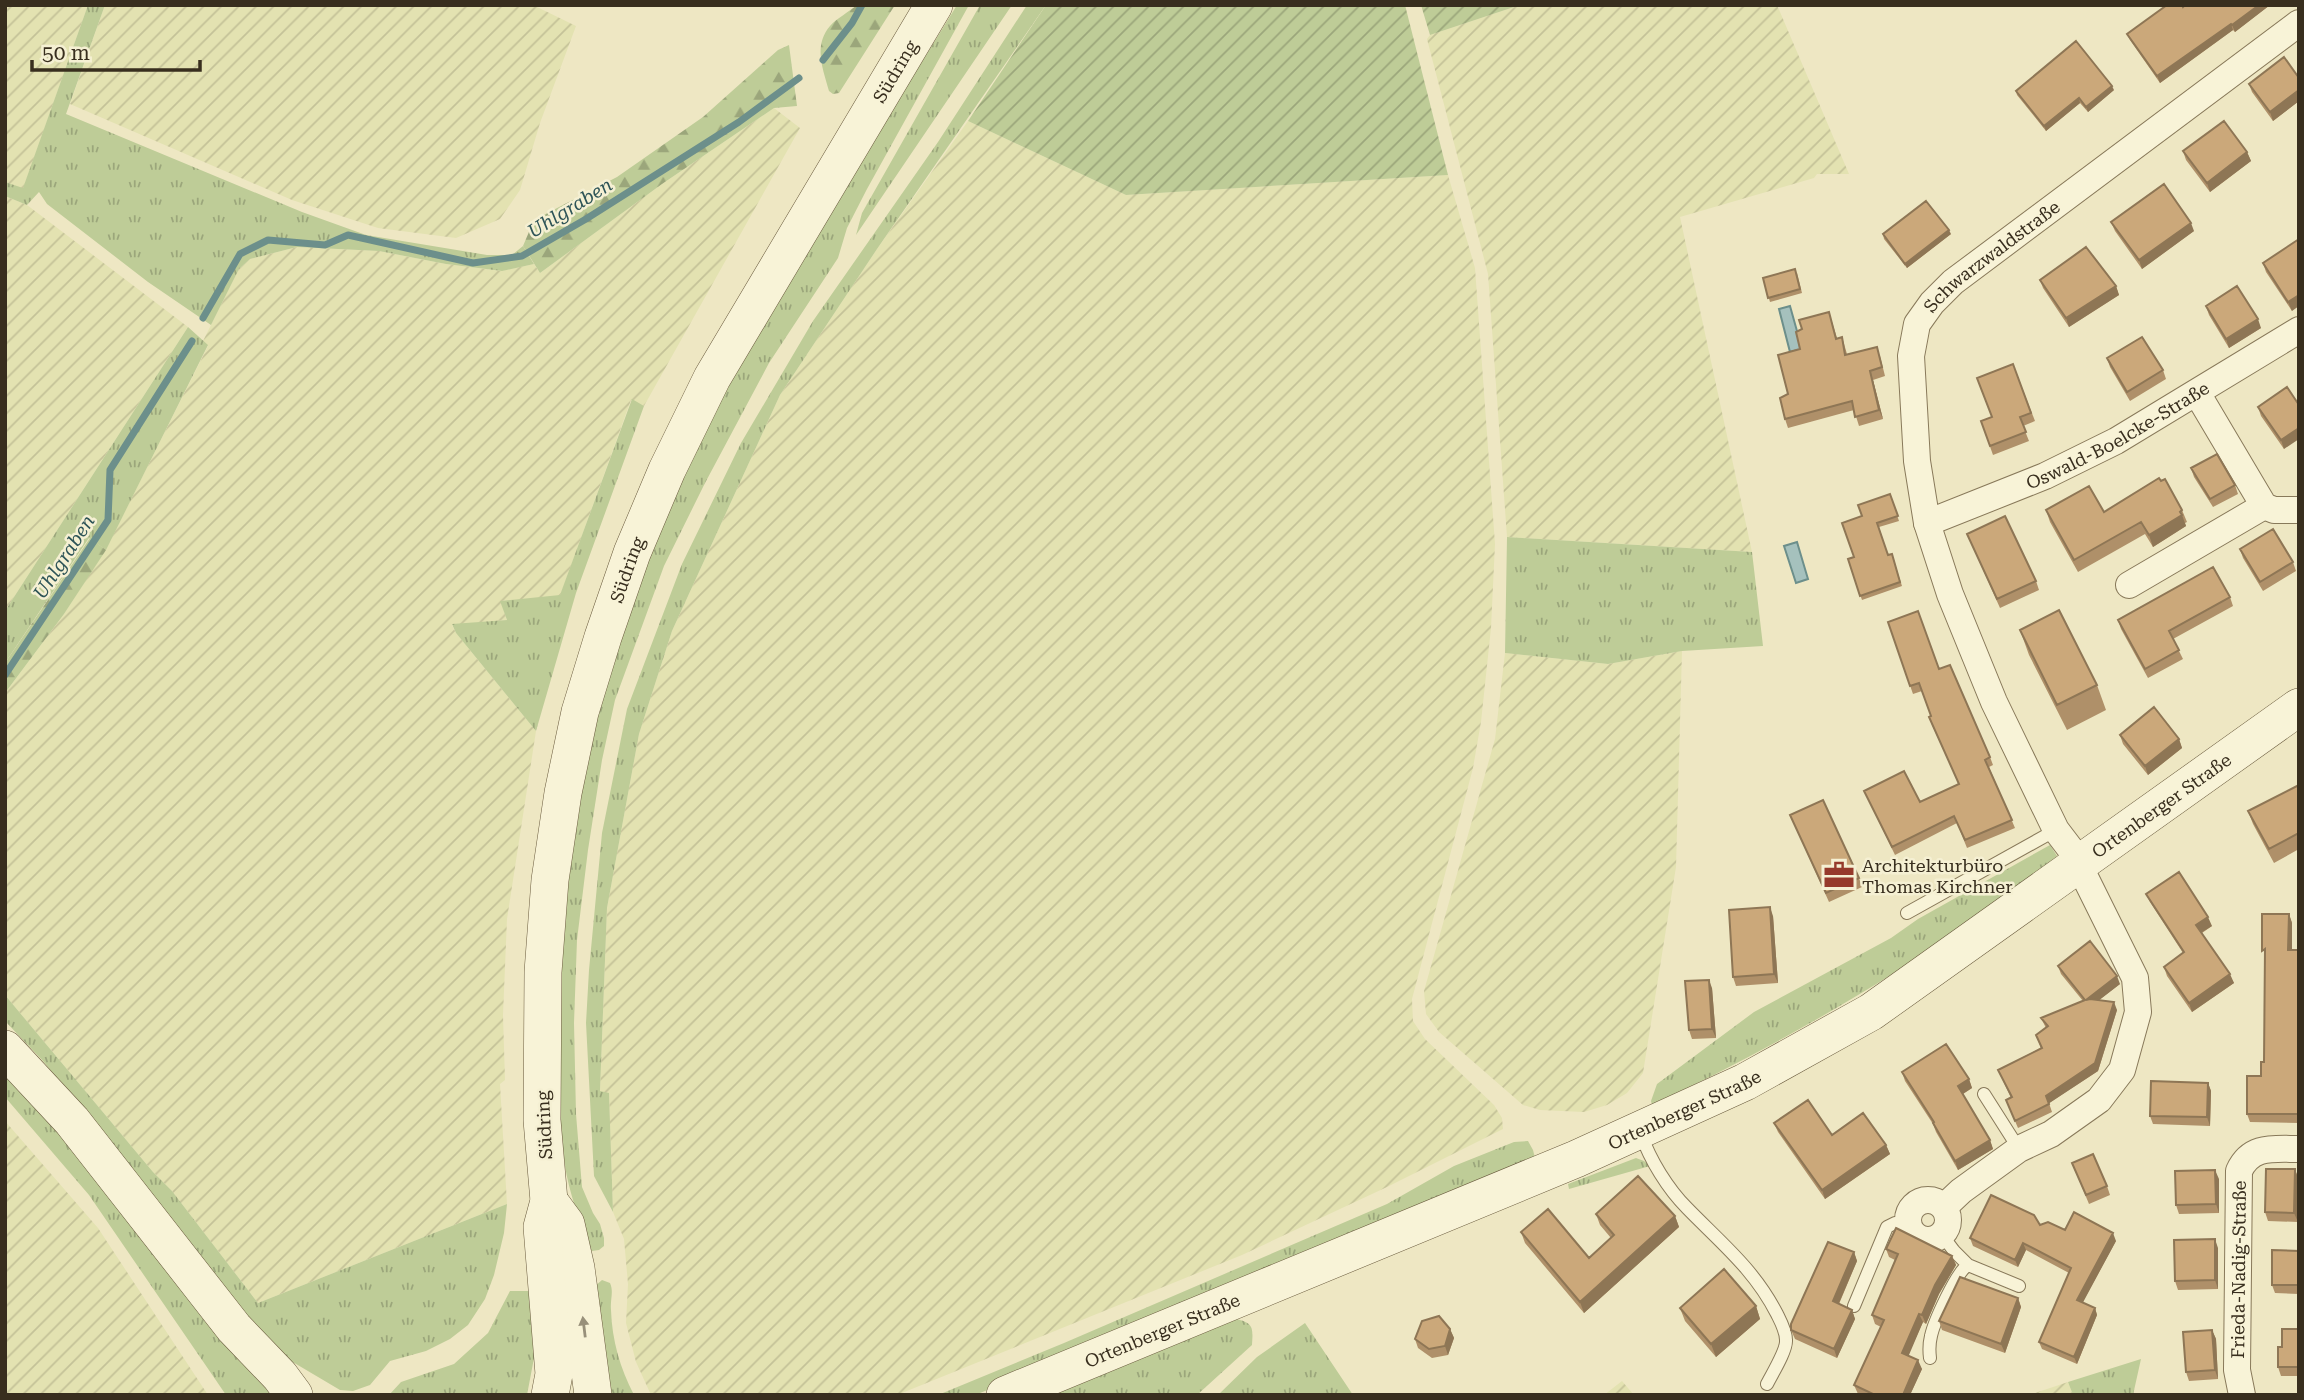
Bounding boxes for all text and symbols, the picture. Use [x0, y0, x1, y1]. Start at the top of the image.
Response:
scale bar [32, 28, 200, 72]
street label: Südring [868, 35, 922, 106]
text: 50 m [42, 41, 90, 65]
water label: Uhlgraben [523, 173, 617, 243]
street label: Schwarzwaldstraße [1919, 195, 2064, 316]
street label: Oswald-Boelcke-Straße [2023, 377, 2213, 493]
water label: Uhlgraben [28, 510, 100, 603]
street label: Südring [605, 532, 649, 605]
street label: Ortenberger Straße [2087, 748, 2235, 862]
place label: Architekturbüro Thomas Kirchner [1862, 855, 2013, 897]
office icon: Architekturbüro Thomas Kirchner [1822, 858, 1856, 892]
street label: Ortenberger Straße [1605, 1065, 1765, 1154]
street label: Südring [532, 1089, 556, 1160]
street label: Frieda-Nadig-Straße [2227, 1180, 2249, 1359]
street label: Ortenberger Straße [1081, 1289, 1243, 1371]
one-way arrow [578, 1316, 589, 1338]

